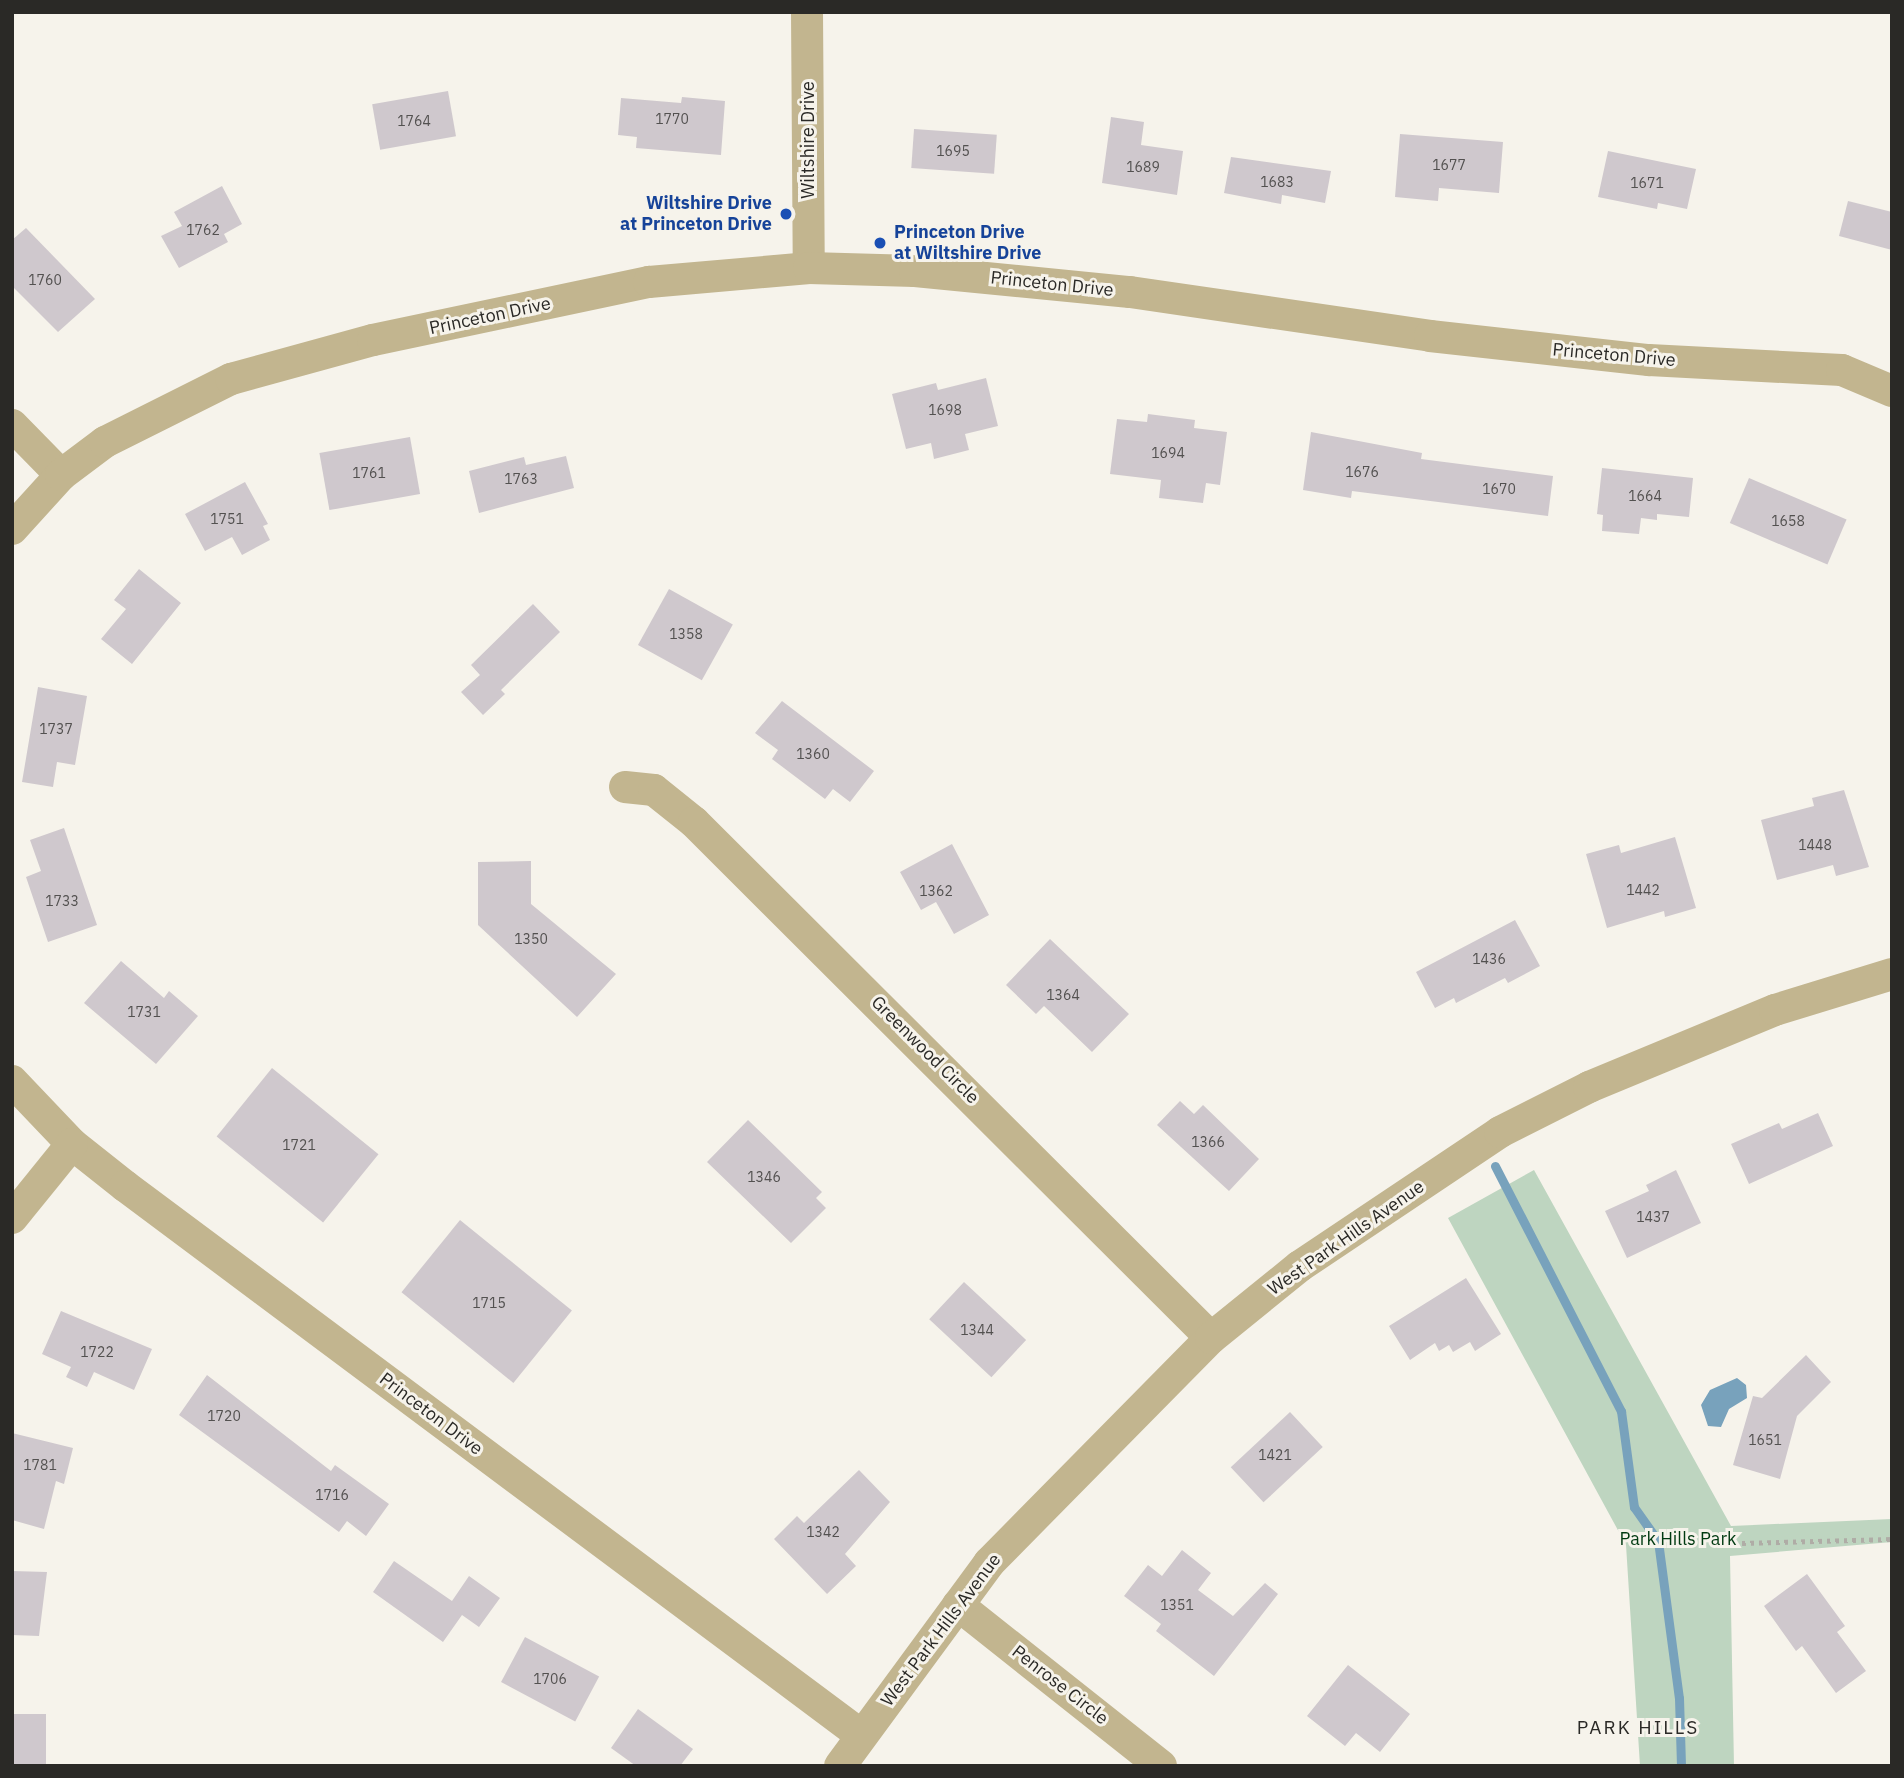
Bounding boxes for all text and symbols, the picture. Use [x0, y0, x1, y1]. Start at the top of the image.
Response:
street label: Wiltshire Drive [797, 81, 819, 199]
house number: 1770 [655, 111, 689, 127]
house number: 1764 [397, 113, 431, 129]
house number: 1695 [936, 143, 970, 159]
house number: 1677 [1432, 157, 1466, 173]
house number: 1689 [1126, 159, 1160, 175]
house number: 1683 [1260, 174, 1294, 190]
house number: 1671 [1630, 175, 1664, 191]
place label: Wiltshire Drive at Princeton Drive [620, 193, 772, 235]
marker: Wiltshire Drive at Princeton Drive [778, 206, 794, 222]
house number: 1762 [186, 222, 220, 238]
place label: Princeton Drive at Wiltshire Drive [894, 222, 1041, 264]
marker: Princeton Drive at Wiltshire Drive [872, 235, 888, 251]
street label: Princeton Drive [989, 267, 1115, 301]
house number: 1760 [28, 272, 62, 288]
street label: Princeton Drive [427, 293, 553, 339]
street label: Princeton Drive [1552, 339, 1676, 371]
house number: 1698 [928, 402, 962, 418]
house number: 1694 [1151, 445, 1185, 461]
house number: 1676 [1345, 464, 1379, 480]
house number: 1761 [352, 465, 386, 481]
house number: 1763 [504, 471, 538, 487]
house number: 1670 [1482, 481, 1516, 497]
house number: 1664 [1628, 488, 1662, 504]
house number: 1751 [210, 511, 244, 527]
house number: 1658 [1771, 513, 1805, 529]
house number: 1358 [669, 626, 703, 642]
house number: 1737 [39, 721, 73, 737]
house number: 1360 [796, 746, 830, 762]
house number: 1448 [1798, 837, 1832, 853]
house number: 1442 [1626, 882, 1660, 898]
house number: 1362 [919, 883, 953, 899]
house number: 1733 [45, 893, 79, 909]
house number: 1350 [514, 931, 548, 947]
house number: 1436 [1472, 951, 1506, 967]
house number: 1364 [1046, 987, 1080, 1003]
street label: Greenwood Circle [867, 992, 983, 1108]
house number: 1731 [127, 1004, 161, 1020]
house number: 1366 [1191, 1134, 1225, 1150]
house number: 1721 [282, 1137, 316, 1153]
house number: 1346 [747, 1169, 781, 1185]
street label: West Park Hills Avenue [1264, 1176, 1428, 1300]
house number: 1437 [1636, 1209, 1670, 1225]
house number: 1715 [472, 1295, 506, 1311]
house number: 1344 [960, 1322, 994, 1338]
house number: 1722 [80, 1344, 114, 1360]
street label: Princeton Drive [375, 1368, 487, 1460]
house number: 1720 [207, 1408, 241, 1424]
house number: 1651 [1748, 1432, 1782, 1448]
house number: 1421 [1258, 1447, 1292, 1463]
house number: 1781 [23, 1457, 57, 1473]
house number: 1716 [315, 1487, 349, 1503]
house number: 1342 [806, 1524, 840, 1540]
park label: Park Hills Park [1619, 1528, 1737, 1550]
street label: West Park Hills Avenue [877, 1549, 1005, 1711]
house number: 1351 [1160, 1597, 1194, 1613]
street label: Penrose Circle [1008, 1641, 1112, 1729]
house number: 1706 [533, 1671, 567, 1687]
district label: PARK HILLS [1578, 1717, 1698, 1739]

